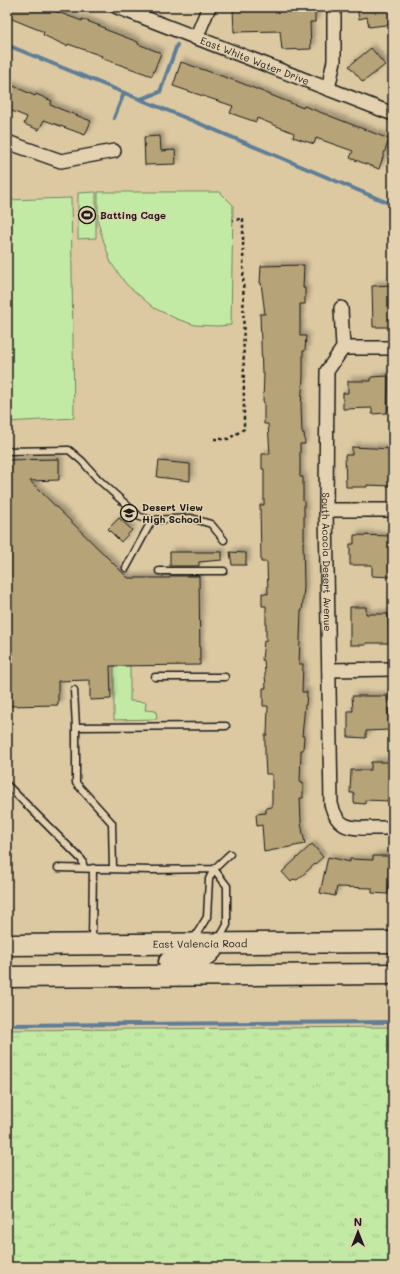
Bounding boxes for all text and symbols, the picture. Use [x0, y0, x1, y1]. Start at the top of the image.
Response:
street label: East White Water Drive [198, 33, 312, 88]
sports icon: Batting Cage [77, 205, 97, 225]
place label: Batting Cage [100, 208, 166, 222]
street label: South Acacia Desert Avenue [319, 492, 335, 632]
place label: Desert View High School [142, 500, 203, 526]
school or university icon: Desert View High School [119, 503, 139, 523]
street label: East Valencia Road [153, 936, 247, 951]
north arrow [338, 1212, 378, 1252]
text: N [354, 1214, 362, 1229]

